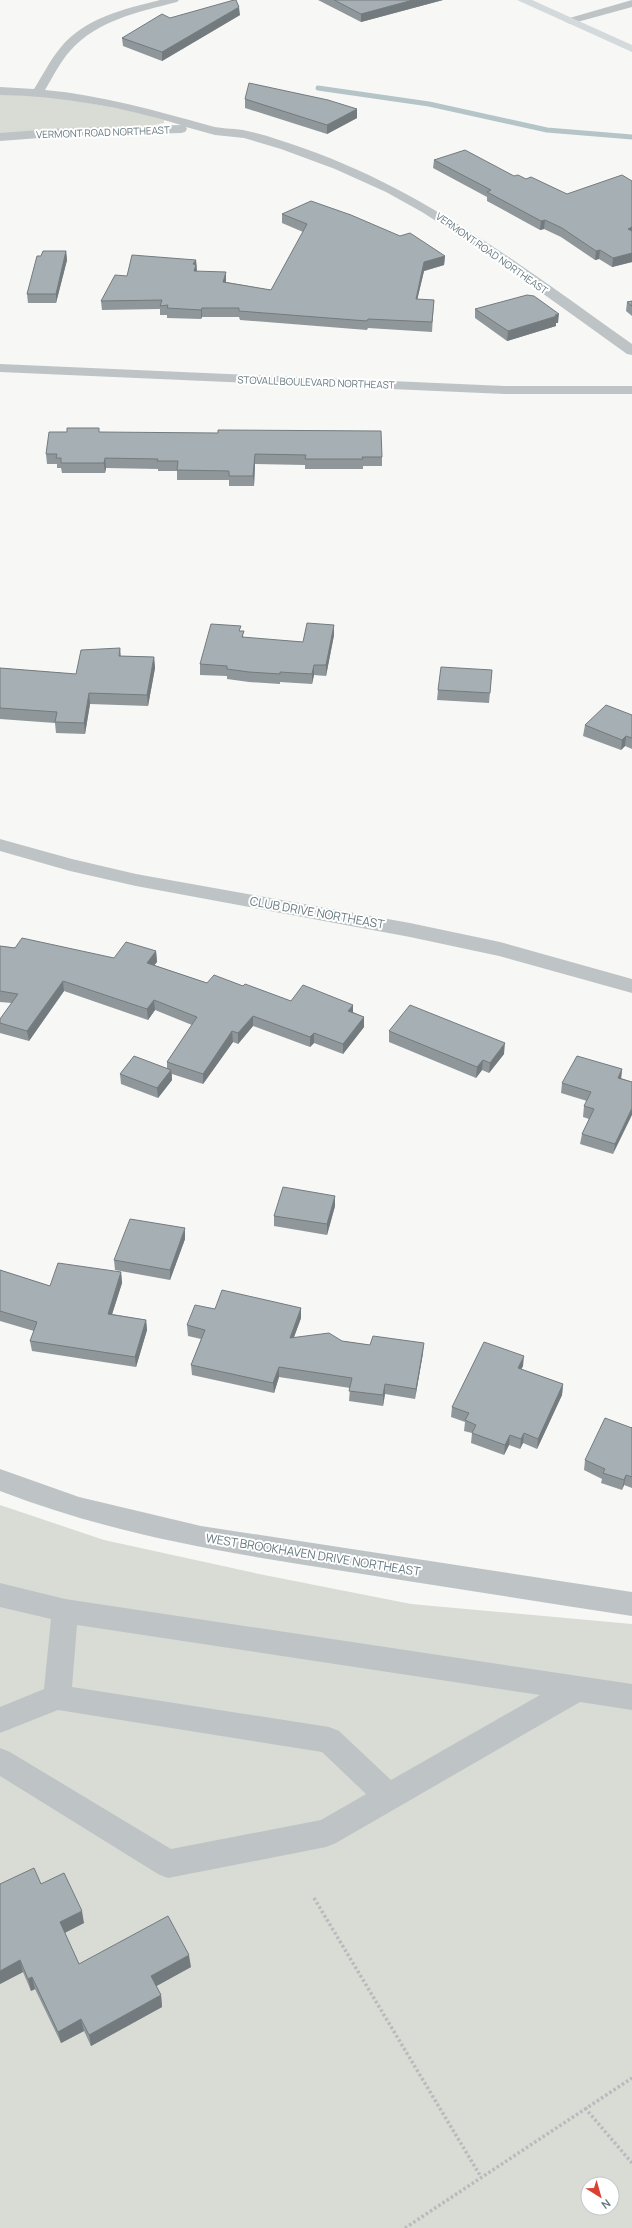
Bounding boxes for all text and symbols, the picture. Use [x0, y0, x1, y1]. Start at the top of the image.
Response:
street label: VERMONT ROAD NORTHEAST [36, 123, 170, 141]
street label: VERMONT ROAD NORTHEAST [433, 209, 551, 297]
street label: STOVALL BOULEVARD NORTHEAST [237, 372, 395, 392]
street label: CLUB DRIVE NORTHEAST [248, 892, 387, 933]
street label: WEST BROOKHAVEN DRIVE NORTHEAST [205, 1529, 422, 1580]
north arrow [580, 2176, 620, 2216]
text: N [599, 2196, 614, 2213]

